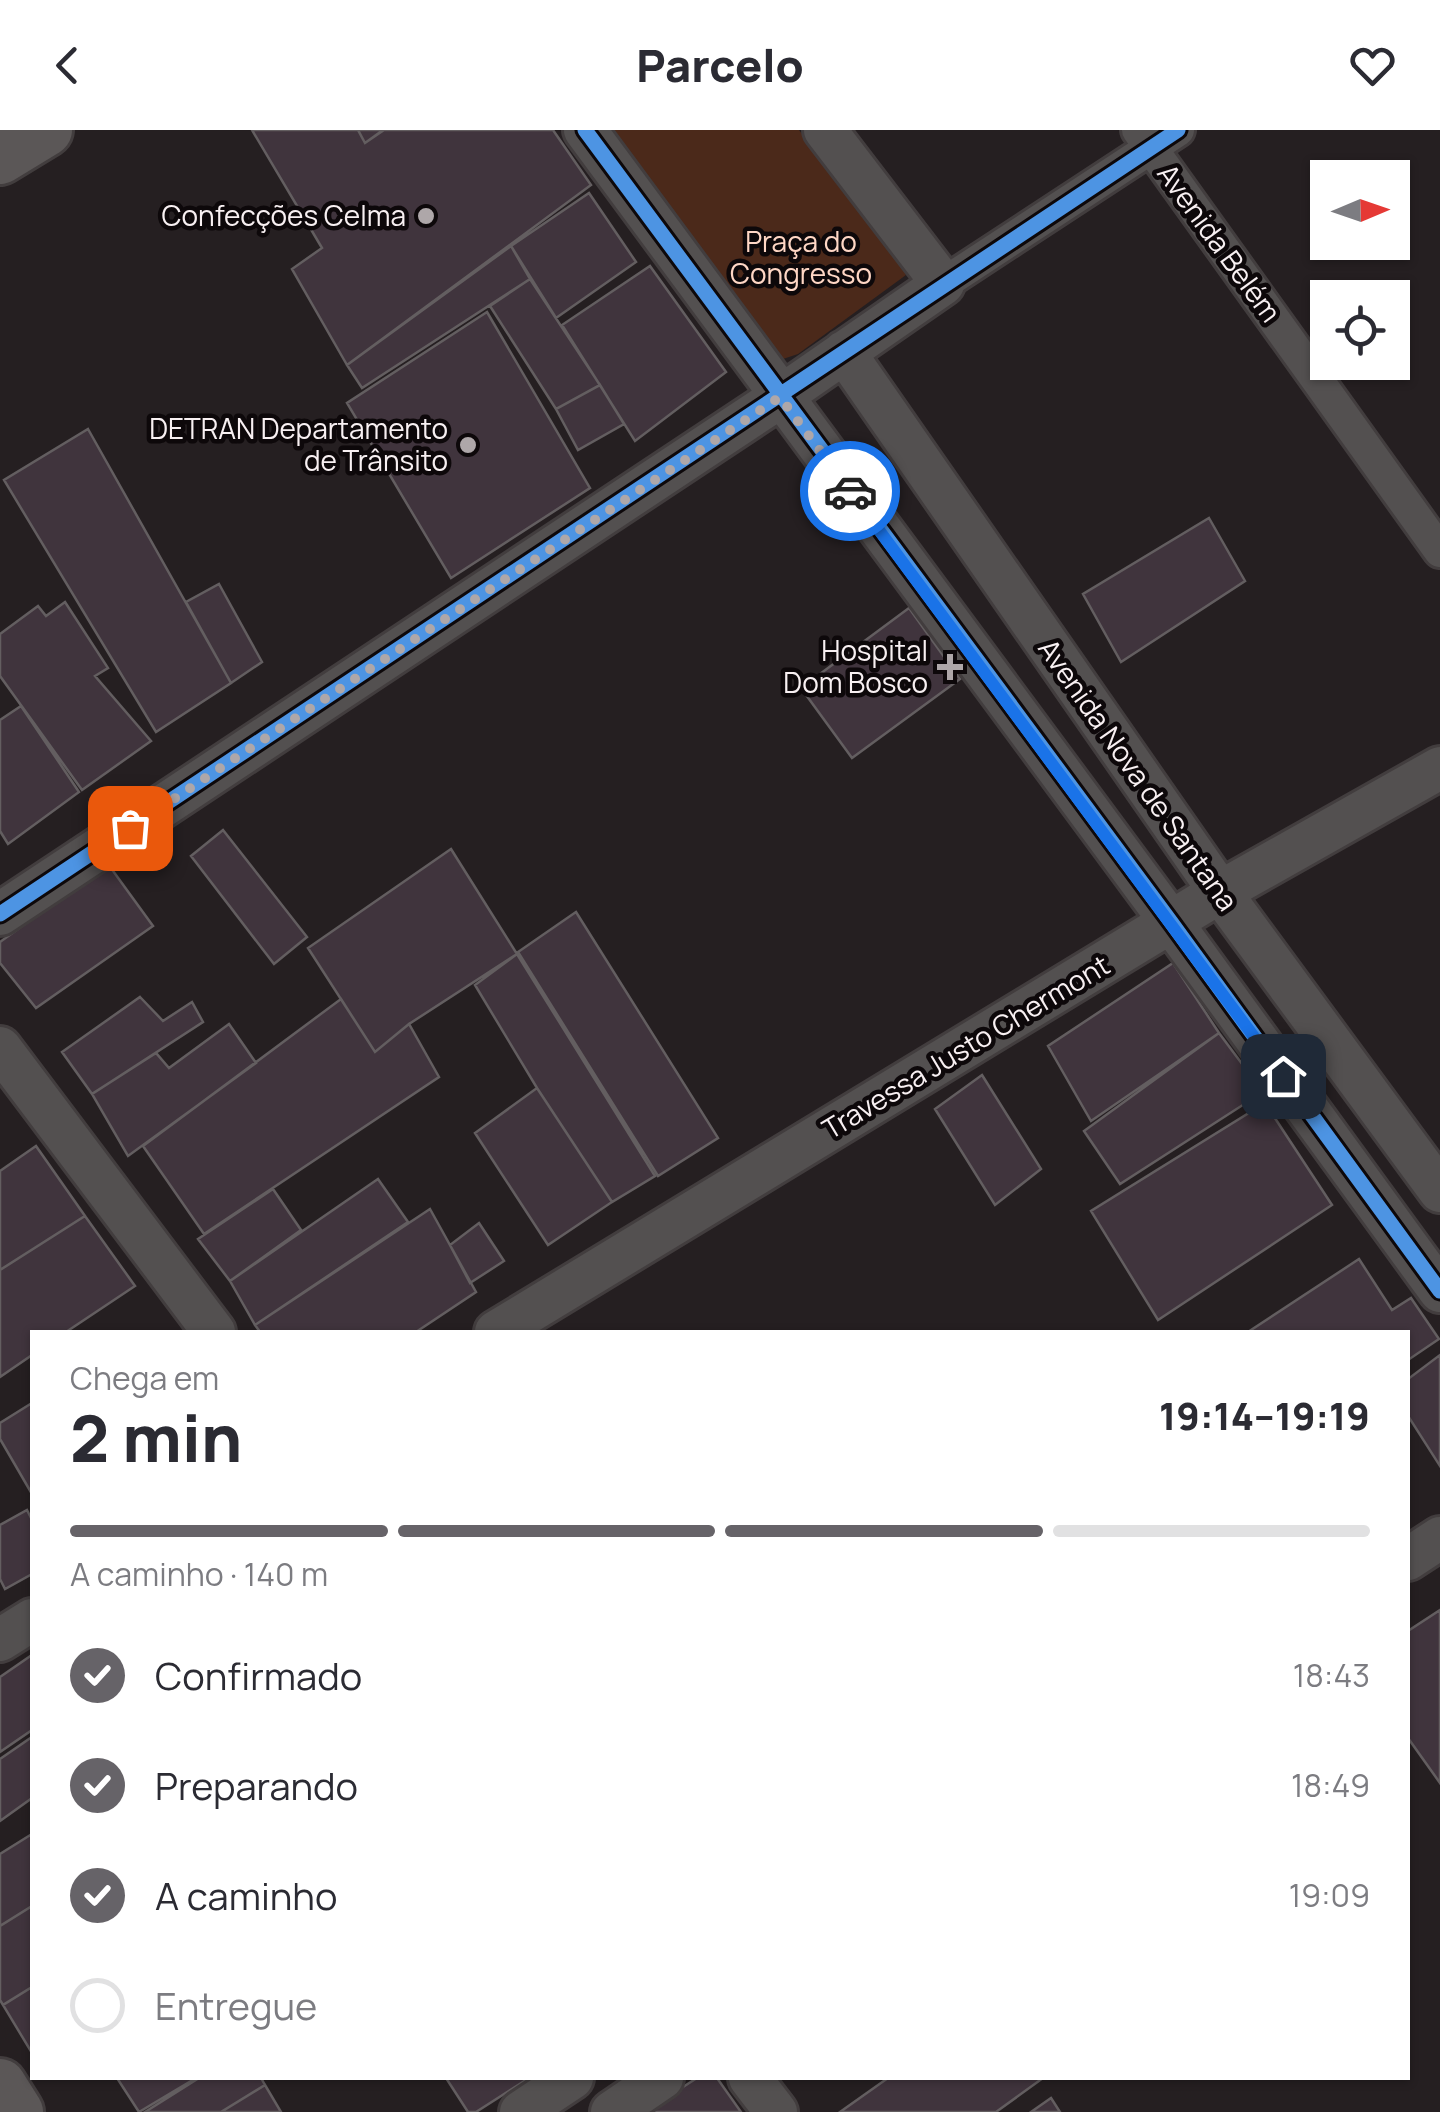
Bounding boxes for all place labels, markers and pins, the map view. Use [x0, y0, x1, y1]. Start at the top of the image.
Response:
place label: Confecções Celma [161, 196, 406, 234]
marker: Confecções Celma [415, 205, 437, 227]
place label: DETRAN Departamento de Trânsito [149, 409, 448, 479]
marker: DETRAN Departamento de Trânsito [457, 434, 479, 456]
place label: Hospital Dom Bosco [783, 631, 928, 701]
marker: Hospital Dom Bosco [937, 654, 963, 680]
pin [88, 786, 173, 871]
pin [1241, 1034, 1326, 1119]

